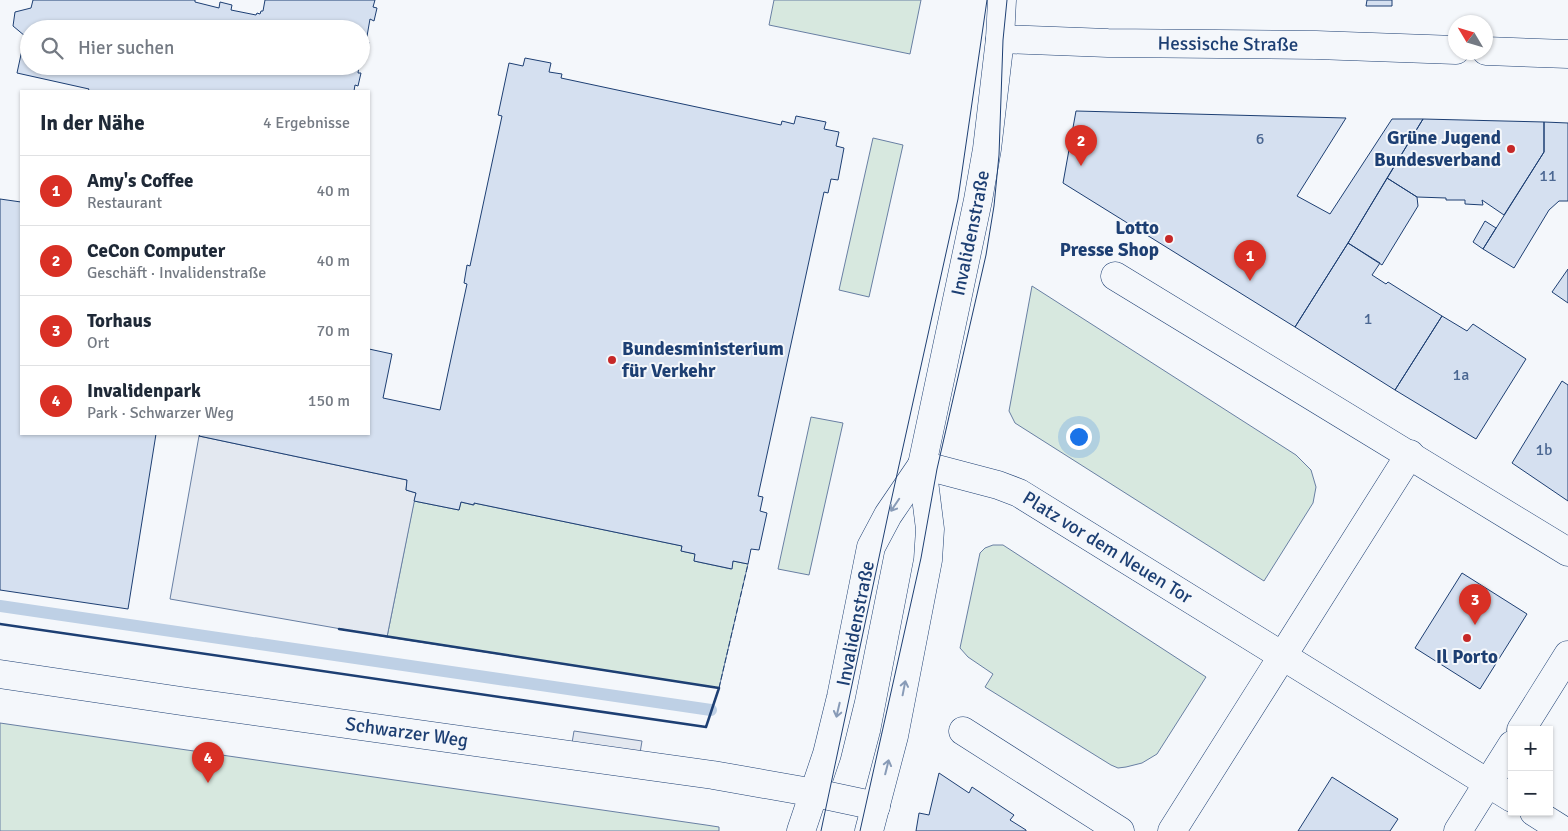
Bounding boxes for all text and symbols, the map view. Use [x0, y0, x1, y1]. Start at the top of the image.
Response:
north arrow [1448, 15, 1493, 60]
search box [20, 20, 370, 75]
street label: Hessische Straße [1157, 31, 1298, 57]
icon: search [38, 34, 66, 62]
text: Hier suchen [78, 36, 174, 60]
text: In der Nähe [40, 110, 145, 136]
text: 4 Ergebnisse [263, 113, 350, 133]
pin: 2 [1065, 125, 1097, 166]
place label: Grüne Jugend Bundesverband [1374, 126, 1501, 172]
house number: 6 [1256, 129, 1264, 149]
marker: Grüne Jugend Bundesverband [1505, 143, 1517, 155]
house number: 11 [1539, 166, 1557, 186]
text: Amy's Coffee [87, 169, 194, 193]
street label: Invalidenstraße [946, 169, 995, 298]
text: 1 [52, 181, 60, 201]
text: 40 m [316, 181, 350, 201]
text: Restaurant [87, 193, 162, 213]
place label: Lotto Presse Shop [1060, 216, 1159, 262]
marker: Lotto Presse Shop [1163, 233, 1175, 245]
text: CeCon Computer [87, 239, 225, 263]
pin: 1 [1234, 240, 1266, 281]
text: 2 [52, 251, 60, 271]
text: 40 m [316, 251, 350, 271]
text: Geschäft · Invalidenstraße [87, 263, 266, 283]
text: Torhaus [87, 309, 151, 333]
house number: 1 [1364, 309, 1372, 329]
text: 3 [52, 321, 60, 341]
text: 70 m [316, 321, 350, 341]
text: Ort [87, 333, 109, 353]
place label: Bundesministerium für Verkehr [621, 337, 784, 383]
marker: Bundesministerium für Verkehr [606, 354, 618, 366]
house number: 1a [1453, 365, 1469, 385]
text: Invalidenpark [87, 379, 201, 403]
text: 4 [52, 391, 60, 411]
text: 150 m [308, 391, 350, 411]
text: Park · Schwarzer Weg [87, 403, 234, 423]
your location [1066, 424, 1092, 450]
house number: 1b [1535, 440, 1553, 460]
street label: Platz vor dem Neuen Tor [1018, 486, 1197, 609]
one-way arrow [889, 498, 900, 512]
street label: Invalidenstraße [831, 559, 880, 688]
pin: 3 [1459, 584, 1491, 625]
marker: Il Porto [1461, 632, 1473, 644]
place label: Il Porto [1436, 645, 1498, 669]
one-way arrow [899, 680, 909, 696]
one-way arrow [833, 702, 842, 718]
street label: Schwarzer Weg [344, 712, 470, 753]
map controls [1508, 726, 1553, 816]
button: + [1508, 726, 1553, 771]
pin: 4 [192, 742, 224, 783]
one-way arrow [882, 760, 892, 776]
button: − [1508, 771, 1553, 816]

